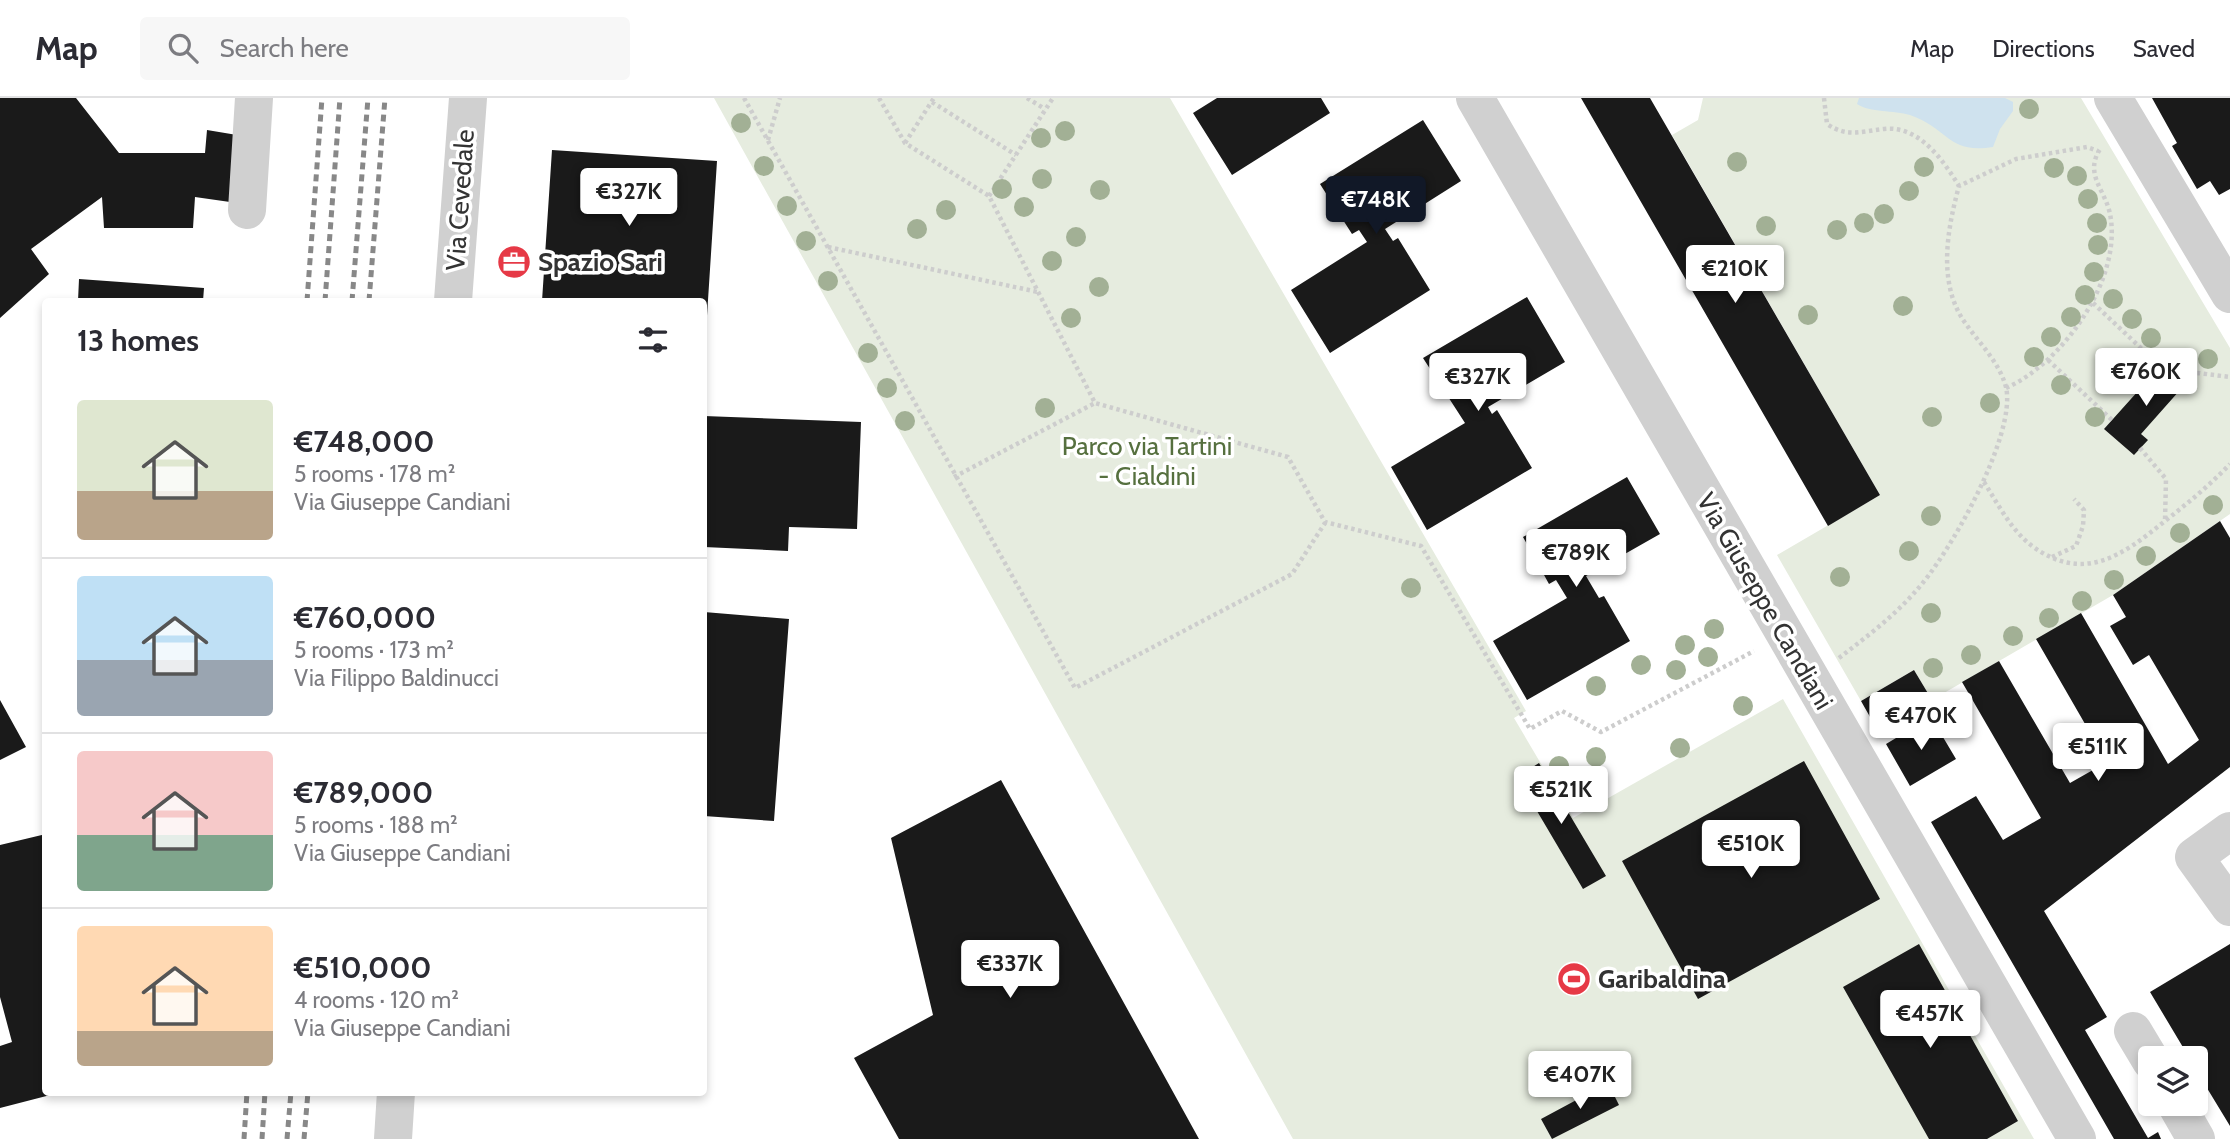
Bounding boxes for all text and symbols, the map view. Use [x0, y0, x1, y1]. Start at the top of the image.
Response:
search box [140, 17, 630, 80]
text: Map [35, 28, 98, 68]
icon: search [164, 29, 202, 67]
text: Search here [220, 32, 349, 64]
text: Map [1910, 34, 1954, 63]
text: Directions [1992, 34, 2095, 63]
text: Saved [2133, 34, 2195, 63]
street label: Via Cevedale [439, 128, 481, 272]
pin: €327K [580, 169, 678, 228]
pin: €748K [1327, 176, 1425, 236]
text: €327K [596, 177, 662, 205]
text: €748K [1342, 185, 1410, 213]
office icon: Spazio Sari [495, 243, 533, 281]
place label: Spazio Sari [538, 246, 663, 278]
pin: €210K [1686, 246, 1784, 305]
text: €210K [1702, 254, 1768, 282]
icon: filters [634, 321, 672, 359]
text: 13 homes [77, 322, 199, 359]
pin: €760K [2097, 348, 2195, 408]
pin: €327K [1429, 354, 1527, 413]
text: €760K [2111, 357, 2181, 385]
text: €327K [1445, 362, 1511, 390]
text: €748,000 [294, 423, 435, 460]
icon: home [133, 428, 217, 512]
park label: Parco via Tartini - Cialdini [1062, 430, 1232, 492]
text: 5 rooms · 178 m² [294, 460, 455, 488]
street label: Via Giuseppe Candiani [1690, 487, 1840, 715]
text: Via Giuseppe Candiani [294, 488, 511, 516]
pin: €789K [1527, 530, 1625, 589]
text: €789K [1542, 538, 1610, 566]
text: €760,000 [294, 599, 436, 636]
icon: home [133, 604, 217, 688]
text: 5 rooms · 173 m² [294, 636, 454, 664]
text: Via Filippo Baldinucci [294, 664, 499, 692]
pin: €470K [1872, 692, 1970, 752]
text: €470K [1885, 701, 1957, 729]
pin: €511K [2049, 724, 2147, 783]
text: €511K [2069, 732, 2127, 760]
pin: €521K [1512, 766, 1610, 826]
text: €789,000 [294, 774, 433, 811]
text: €521K [1530, 775, 1592, 803]
icon: home [133, 779, 217, 863]
text: 5 rooms · 188 m² [294, 811, 458, 839]
pin: €510K [1702, 820, 1800, 880]
text: €510K [1718, 829, 1784, 857]
text: Via Giuseppe Candiani [294, 839, 511, 867]
pin: €337K [961, 940, 1059, 1000]
text: €510,000 [294, 949, 432, 986]
text: €337K [977, 949, 1043, 977]
icon: home [133, 954, 217, 1038]
sports icon: Garibaldina [1555, 960, 1593, 998]
place label: Garibaldina [1598, 963, 1726, 995]
text: 4 rooms · 120 m² [294, 986, 459, 1014]
pin: €457K [1881, 990, 1979, 1050]
text: €457K [1896, 999, 1964, 1027]
text: Via Giuseppe Candiani [294, 1014, 511, 1042]
map controls [2138, 1046, 2208, 1116]
button: layers [2138, 1046, 2208, 1116]
pin: €407K [1531, 1052, 1629, 1111]
text: €407K [1544, 1060, 1616, 1088]

